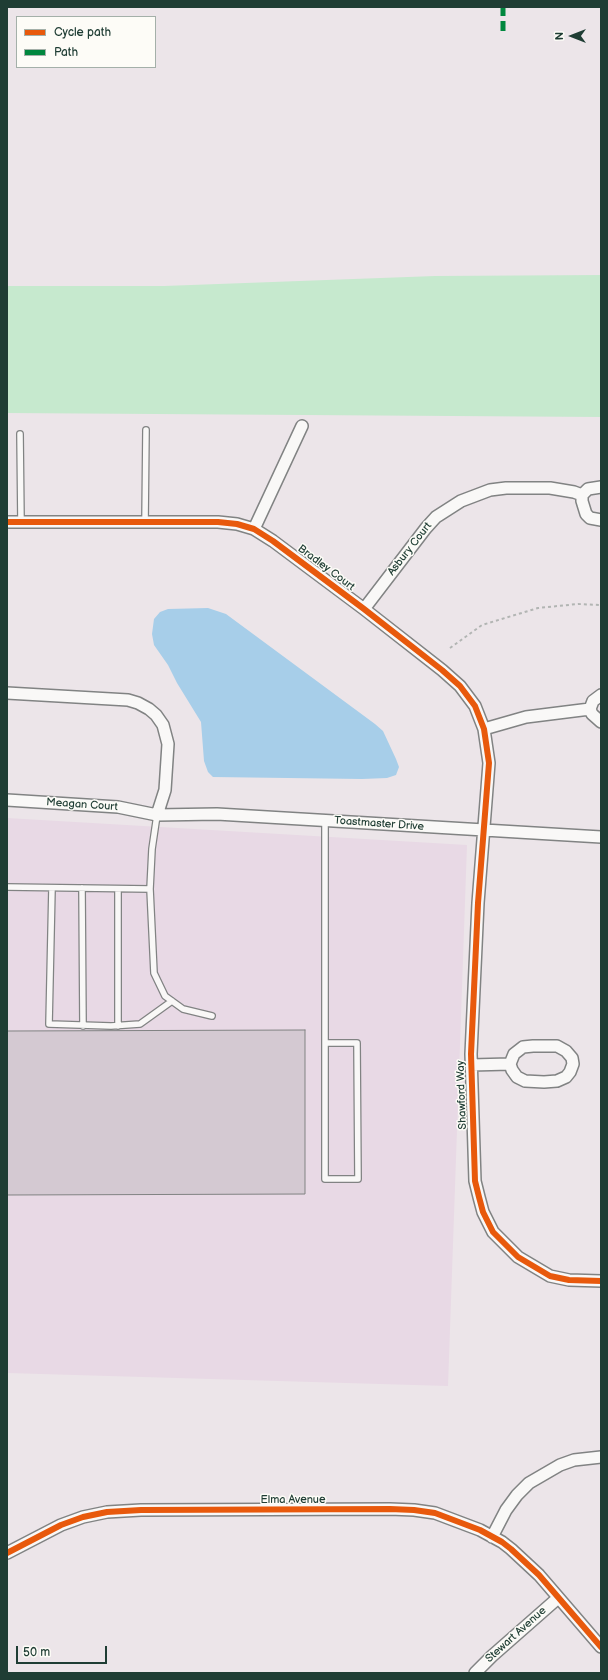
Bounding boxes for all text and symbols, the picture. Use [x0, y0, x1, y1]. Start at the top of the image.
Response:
legend [16, 16, 156, 68]
north arrow [552, 16, 592, 56]
text: Cycle path [54, 25, 111, 40]
text: N [553, 32, 566, 40]
text: Path [54, 45, 78, 60]
street label: Asbury Court [385, 520, 435, 578]
street label: Bradley Court [295, 542, 357, 594]
street label: Meagan Court [46, 796, 118, 814]
street label: Toastmaster Drive [334, 814, 424, 834]
street label: Shawford Way [454, 1060, 470, 1130]
street label: Elma Avenue [261, 1493, 325, 1507]
street label: Stewart Avenue [483, 1604, 549, 1666]
scale bar [18, 1638, 109, 1664]
text: 50 m [23, 1645, 50, 1660]

